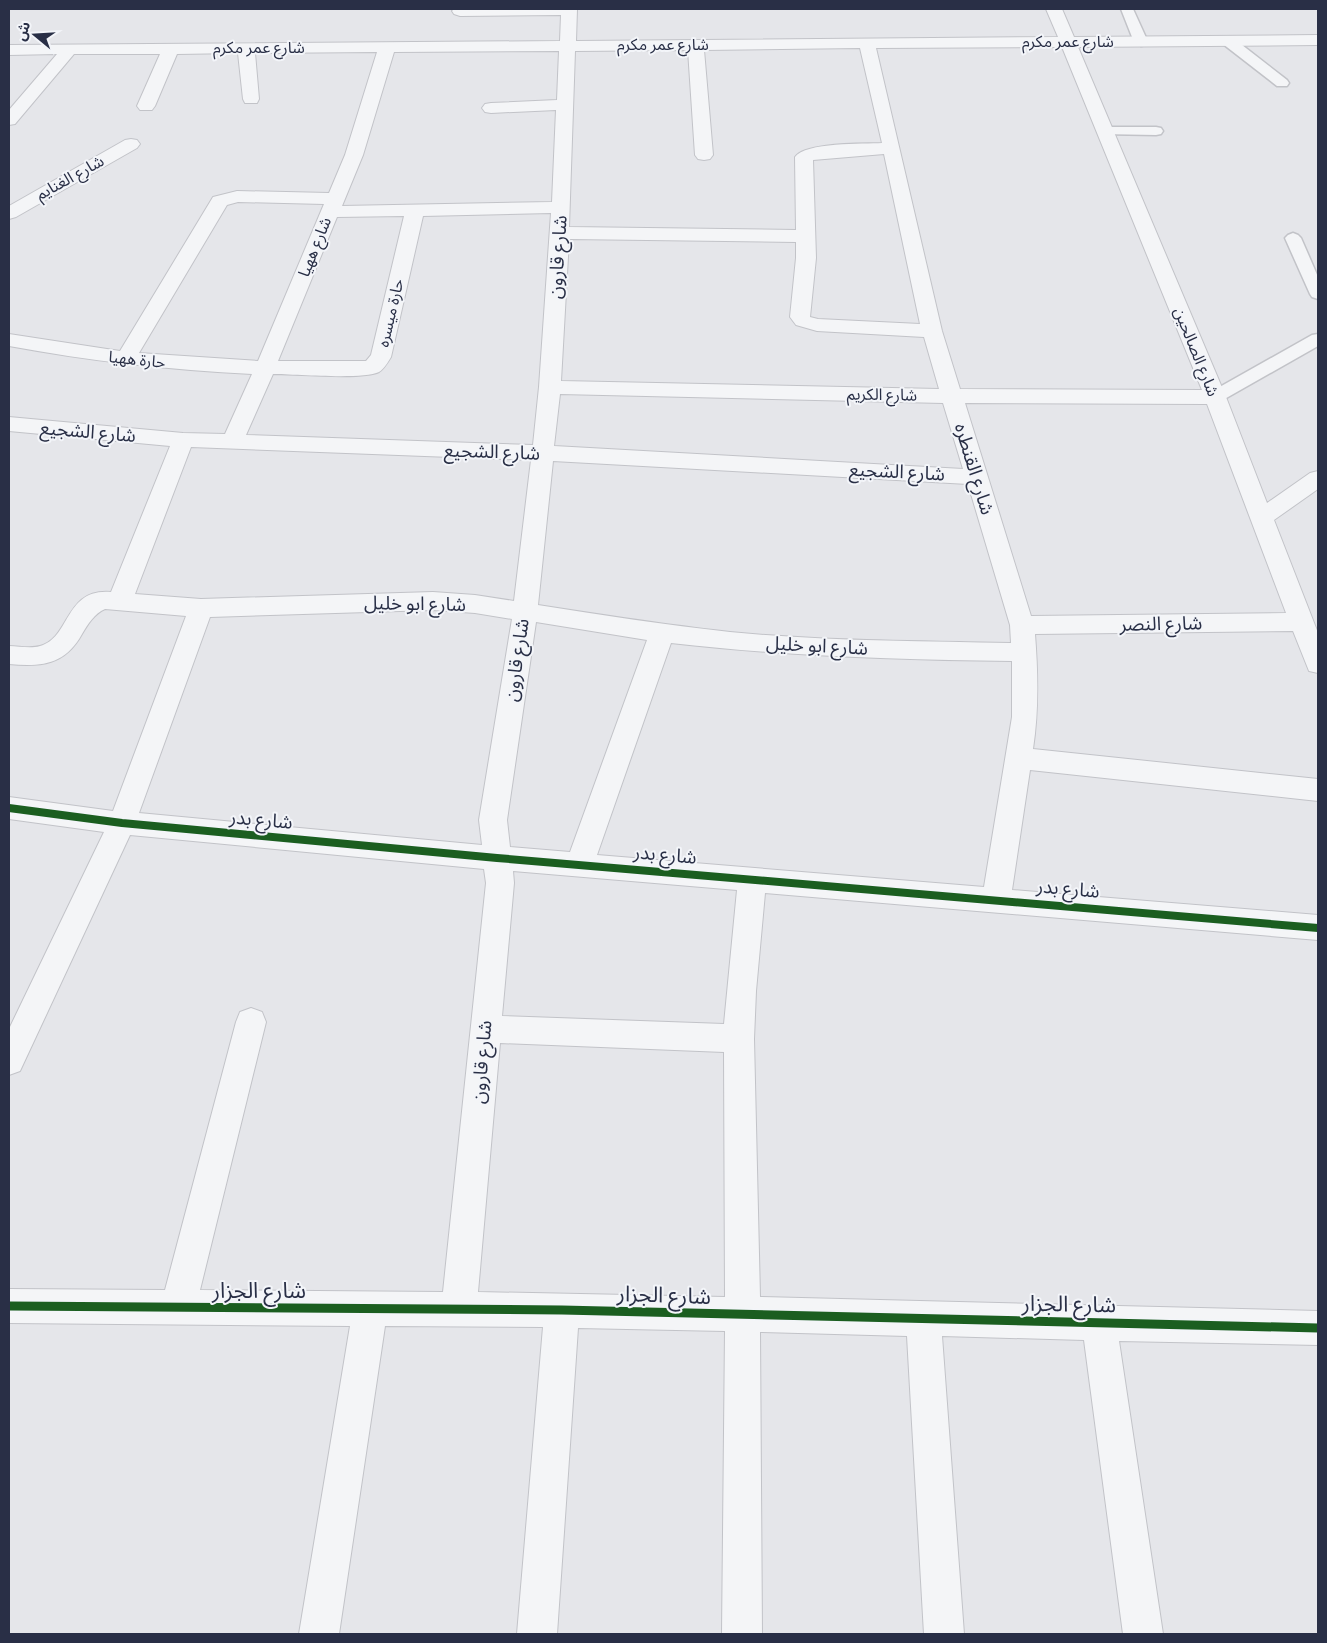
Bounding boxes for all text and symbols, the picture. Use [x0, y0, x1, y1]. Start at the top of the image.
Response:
north arrow [10, 10, 60, 60]
text: ش [12, 19, 34, 43]
street label: شارع عمر مكرم [1022, 32, 1114, 54]
street label: شارع عمر مكرم [617, 35, 709, 57]
street label: شارع عمر مكرم [213, 38, 305, 60]
street label: شارع الغنايم [32, 151, 109, 207]
street label: شارع ههيا [294, 214, 338, 281]
street label: شارع قارون [543, 214, 574, 300]
street label: حارة ميسره [373, 277, 409, 349]
street label: شارع الصالحين [1167, 304, 1223, 400]
street label: حارة ههيا [107, 347, 167, 373]
street label: شارع الكريم [847, 384, 917, 408]
street label: شارع الشجيع [39, 416, 137, 450]
street label: شارع القنطره [948, 420, 999, 518]
street label: شارع الشجيع [443, 438, 540, 468]
street label: شارع الشجيع [848, 458, 946, 488]
street label: شارع ابو خليل [364, 591, 466, 618]
street label: شارع النصر [1118, 611, 1203, 638]
street label: شارع قارون [499, 617, 536, 703]
street label: شارع ابو خليل [765, 631, 868, 662]
street label: شارع بدر [227, 805, 294, 836]
street label: شارع بدر [631, 840, 698, 871]
street label: شارع بدر [1034, 874, 1101, 905]
street label: شارع قارون [466, 1019, 499, 1105]
street label: شارع الجزار [211, 1277, 306, 1307]
street label: شارع الجزار [615, 1280, 712, 1313]
street label: شارع الجزار [1021, 1290, 1116, 1321]

